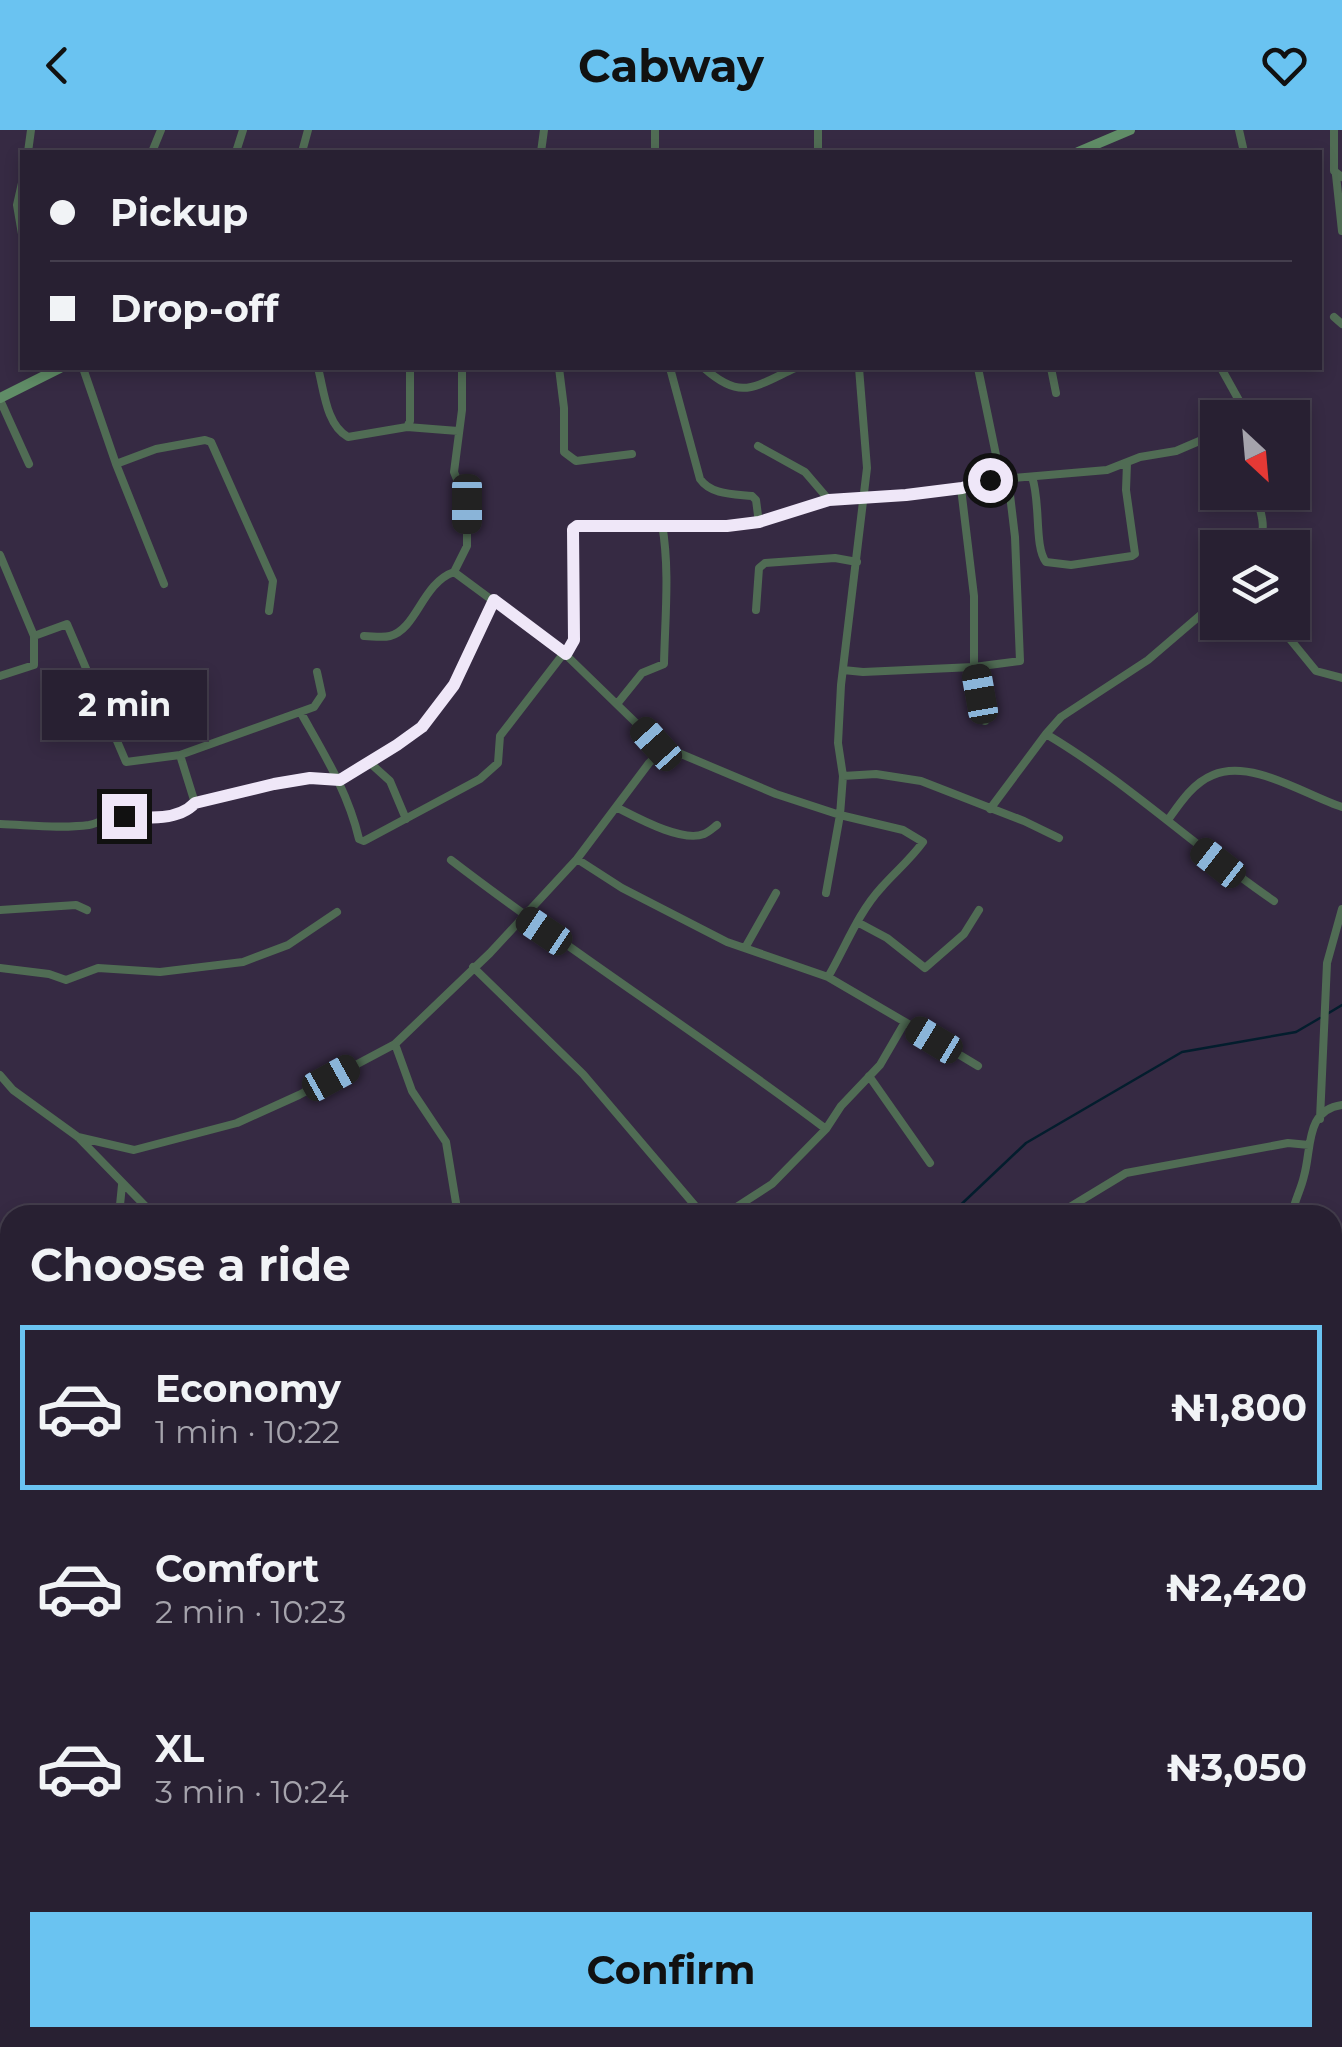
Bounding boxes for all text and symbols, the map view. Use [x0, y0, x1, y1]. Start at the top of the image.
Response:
icon: back [30, 38, 85, 93]
text: Cabway [578, 38, 764, 93]
icon: heart [1257, 38, 1312, 93]
text: Pickup [110, 189, 248, 236]
text: Drop-off [110, 285, 279, 332]
north arrow [1200, 400, 1310, 510]
map controls [1200, 400, 1310, 640]
route start [968, 458, 1013, 503]
car [452, 474, 482, 534]
button: layers [1200, 530, 1310, 640]
car [960, 662, 1000, 726]
callout: 2 min [42, 671, 206, 741]
text: 2 min [78, 685, 171, 724]
car [625, 712, 687, 776]
route end [102, 794, 147, 839]
car [1185, 833, 1251, 893]
car [511, 902, 577, 960]
car [901, 1012, 967, 1068]
car [297, 1050, 365, 1106]
text: Choose a ride [30, 1237, 351, 1292]
icon: car [35, 1363, 125, 1453]
text: Economy [155, 1365, 341, 1412]
text: ₦1,800 [1171, 1384, 1307, 1431]
text: 1 min · 10:22 [155, 1412, 340, 1451]
icon: car [35, 1543, 125, 1633]
text: Comfort [155, 1545, 319, 1592]
text: ₦2,420 [1166, 1564, 1307, 1611]
text: 2 min · 10:23 [155, 1592, 346, 1631]
icon: car [35, 1723, 125, 1813]
text: XL [155, 1725, 204, 1772]
text: ₦3,050 [1167, 1744, 1307, 1791]
text: 3 min · 10:24 [155, 1772, 349, 1811]
button: Confirm [30, 1912, 1312, 2027]

